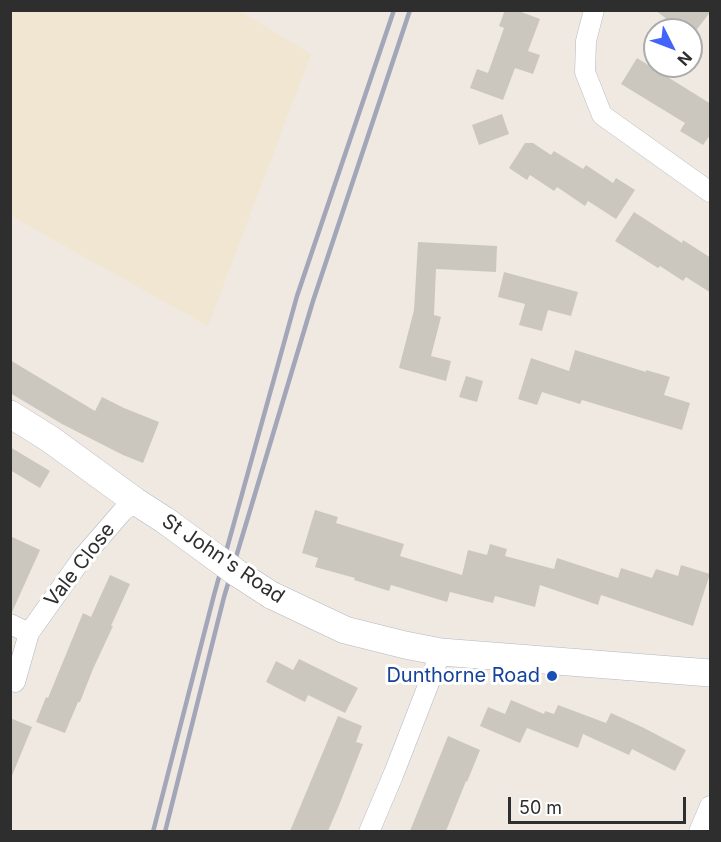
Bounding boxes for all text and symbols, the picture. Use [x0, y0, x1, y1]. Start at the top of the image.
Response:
north arrow [643, 18, 703, 78]
text: N [673, 47, 696, 70]
street label: St John's Road [157, 509, 289, 609]
street label: Vale Close [40, 518, 120, 612]
place label: Dunthorne Road [386, 664, 540, 688]
marker: Dunthorne Road [545, 669, 559, 683]
scale bar [511, 785, 690, 823]
text: 50 m [519, 797, 562, 818]

